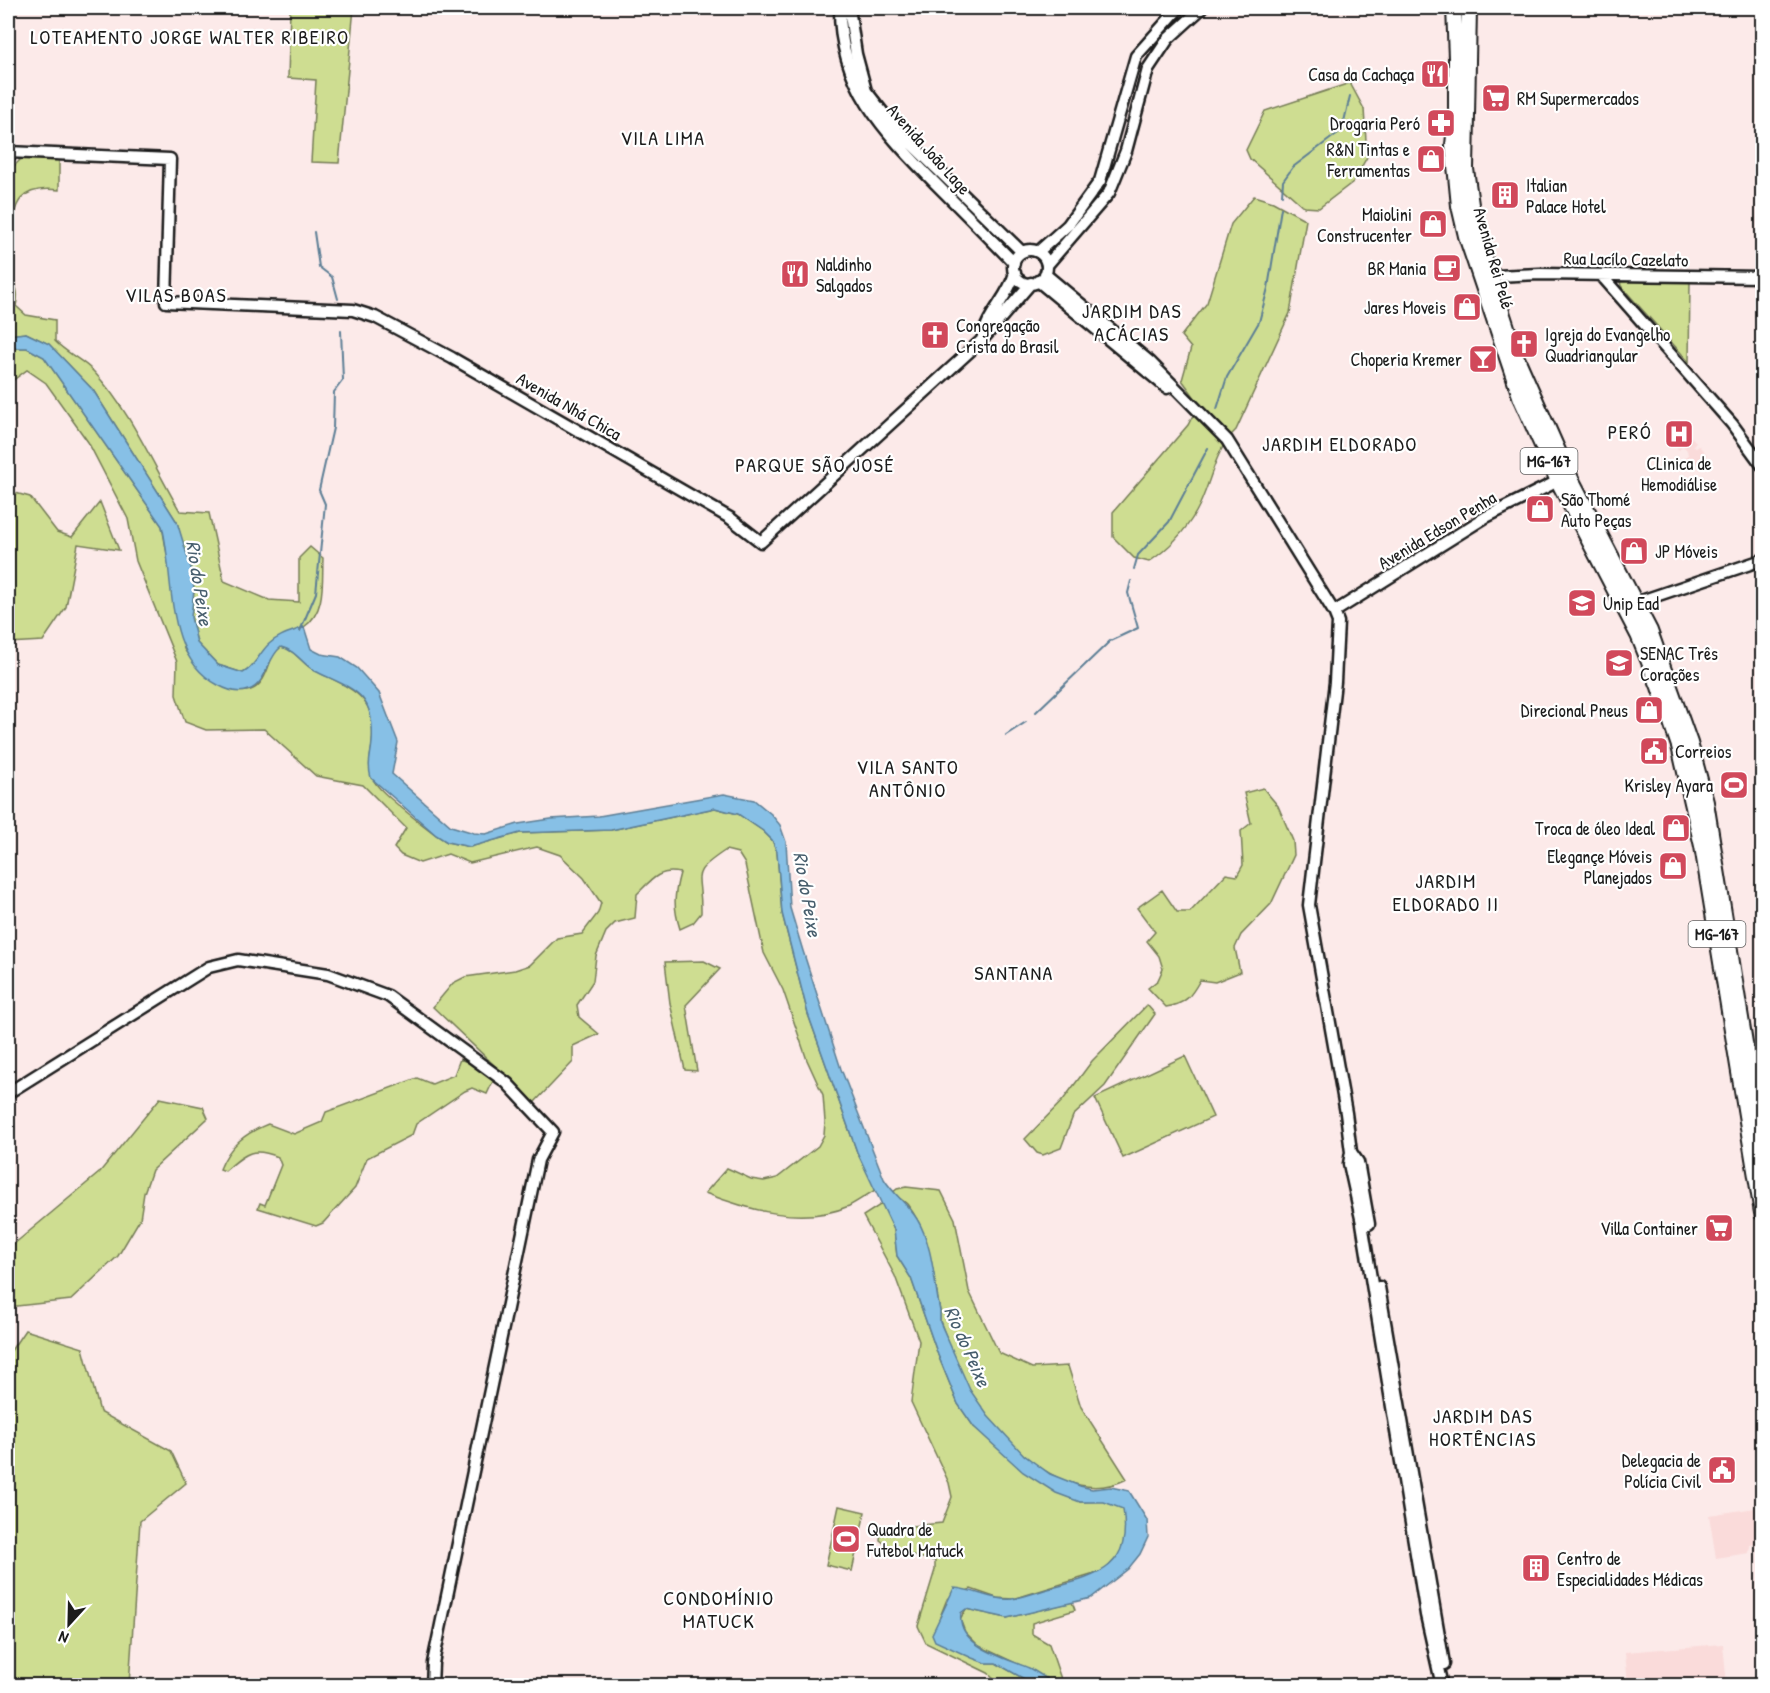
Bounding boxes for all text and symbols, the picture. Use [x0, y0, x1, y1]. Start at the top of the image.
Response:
district label: LOTEAMENTO JORGE WALTER RIBEIRO [30, 23, 350, 50]
restaurant icon: Casa da Cachaça [1419, 58, 1451, 90]
place label: Casa da Cachaça [1308, 62, 1414, 87]
supermarket icon: RM Supermercados [1480, 82, 1512, 114]
place label: RM Supermercados [1517, 86, 1639, 111]
street label: Avenida João Lage [881, 98, 977, 200]
pharmacy icon: Drogaria Peró [1425, 107, 1457, 139]
place label: Drogaria Peró [1330, 111, 1420, 136]
district label: VILA LIMA [620, 124, 706, 151]
place label: R&N Tintas e Ferramentas [1326, 137, 1410, 183]
shop icon: R&N Tintas e Ferramentas [1415, 143, 1447, 175]
place label: Italian Palace Hotel [1526, 173, 1606, 219]
building icon: Italian Palace Hotel [1489, 179, 1521, 211]
place label: Maiolini Construcenter [1317, 202, 1412, 248]
street label: Avenida Rei Pelé [1468, 204, 1520, 312]
shop icon: Maiolini Construcenter [1417, 208, 1449, 240]
street label: Rua Lacílo Cazelato [1563, 245, 1689, 273]
place label: Naldinho Salgados [816, 252, 872, 298]
cafe icon: BR Mania [1431, 252, 1463, 284]
place label: BR Mania [1368, 256, 1426, 281]
restaurant icon: Naldinho Salgados [779, 258, 811, 290]
district label: VILAS BOAS [125, 281, 227, 308]
shop icon: Jares Moveis [1451, 291, 1483, 323]
place label: Jares Moveis [1364, 295, 1446, 320]
district label: JARDIM DAS ACÁCIAS [1082, 297, 1182, 347]
place label: Congregação Crista do Brasil [956, 313, 1059, 359]
church icon: Congregação Crista do Brasil [919, 319, 951, 351]
place label: Igreja do Evangelho Quadriangular [1545, 322, 1670, 368]
church icon: Igreja do Evangelho Quadriangular [1508, 328, 1540, 360]
bar icon: Choperia Kremer [1467, 343, 1499, 375]
place label: Choperia Kremer [1350, 347, 1462, 372]
street label: Avenida Nhá Chica [512, 366, 626, 446]
district label: PERÓ [1608, 418, 1652, 445]
hospital icon: CLinica de Hemodiálise [1663, 418, 1695, 450]
district label: JARDIM ELDORADO [1262, 430, 1418, 457]
road number: MG-167 [1520, 448, 1578, 474]
district label: PARQUE SÃO JOSÉ [735, 451, 895, 478]
place label: CLinica de Hemodiálise [1641, 451, 1717, 497]
street label: Avenida Edson Penha [1373, 485, 1501, 575]
place label: São Thomé Auto Peças [1561, 487, 1631, 533]
shop icon: São Thomé Auto Peças [1524, 493, 1556, 525]
shop icon: JP Móveis [1618, 535, 1650, 567]
water label: Rio do Peixe [180, 539, 220, 628]
place label: JP Móveis [1655, 539, 1718, 564]
school or university icon: Unip Ead [1566, 587, 1598, 619]
place label: Unip Ead [1603, 591, 1659, 616]
place label: SENAC Três Corações [1640, 641, 1718, 687]
school or university icon: SENAC Três Corações [1603, 647, 1635, 679]
shop icon: Direcional Pneus [1633, 694, 1665, 726]
place label: Direcional Pneus [1521, 698, 1628, 723]
public building icon: Correios [1638, 735, 1670, 767]
place label: Correios [1675, 739, 1731, 764]
district label: VILA SANTO ANTÔNIO [857, 753, 959, 803]
sports icon: Krisley Ayara [1718, 769, 1750, 801]
place label: Krisley Ayara [1625, 773, 1713, 798]
shop icon: Troca de óleo Ideal [1660, 812, 1692, 844]
place label: Troca de óleo Ideal [1535, 816, 1655, 841]
place label: Elegançe Móveis Planejados [1547, 844, 1652, 890]
water label: Rio do Peixe [787, 849, 829, 940]
shop icon: Elegançe Móveis Planejados [1657, 850, 1689, 882]
district label: JARDIM ELDORADO II [1393, 867, 1499, 917]
road number: MG-167 [1688, 921, 1746, 947]
district label: SANTANA [974, 959, 1054, 986]
supermarket icon: Villa Container [1703, 1212, 1735, 1244]
place label: Villa Container [1600, 1216, 1698, 1241]
water label: Rio do Peixe [938, 1301, 998, 1392]
district label: JARDIM DAS HORTÊNCIAS [1429, 1402, 1537, 1452]
place label: Delegacia de Polícia Civil [1622, 1448, 1701, 1494]
public building icon: Delegacia de Polícia Civil [1706, 1454, 1738, 1486]
place label: Quadra de Futebol Matuck [866, 1517, 964, 1563]
sports icon: Quadra de Futebol Matuck [830, 1523, 862, 1555]
place label: Centro de Especialidades Médicas [1557, 1546, 1703, 1592]
building icon: Centro de Especialidades Médicas [1520, 1552, 1552, 1584]
district label: CONDOMÍNIO MATUCK [663, 1584, 775, 1634]
north arrow [39, 1594, 99, 1654]
text: N [55, 1626, 71, 1650]

